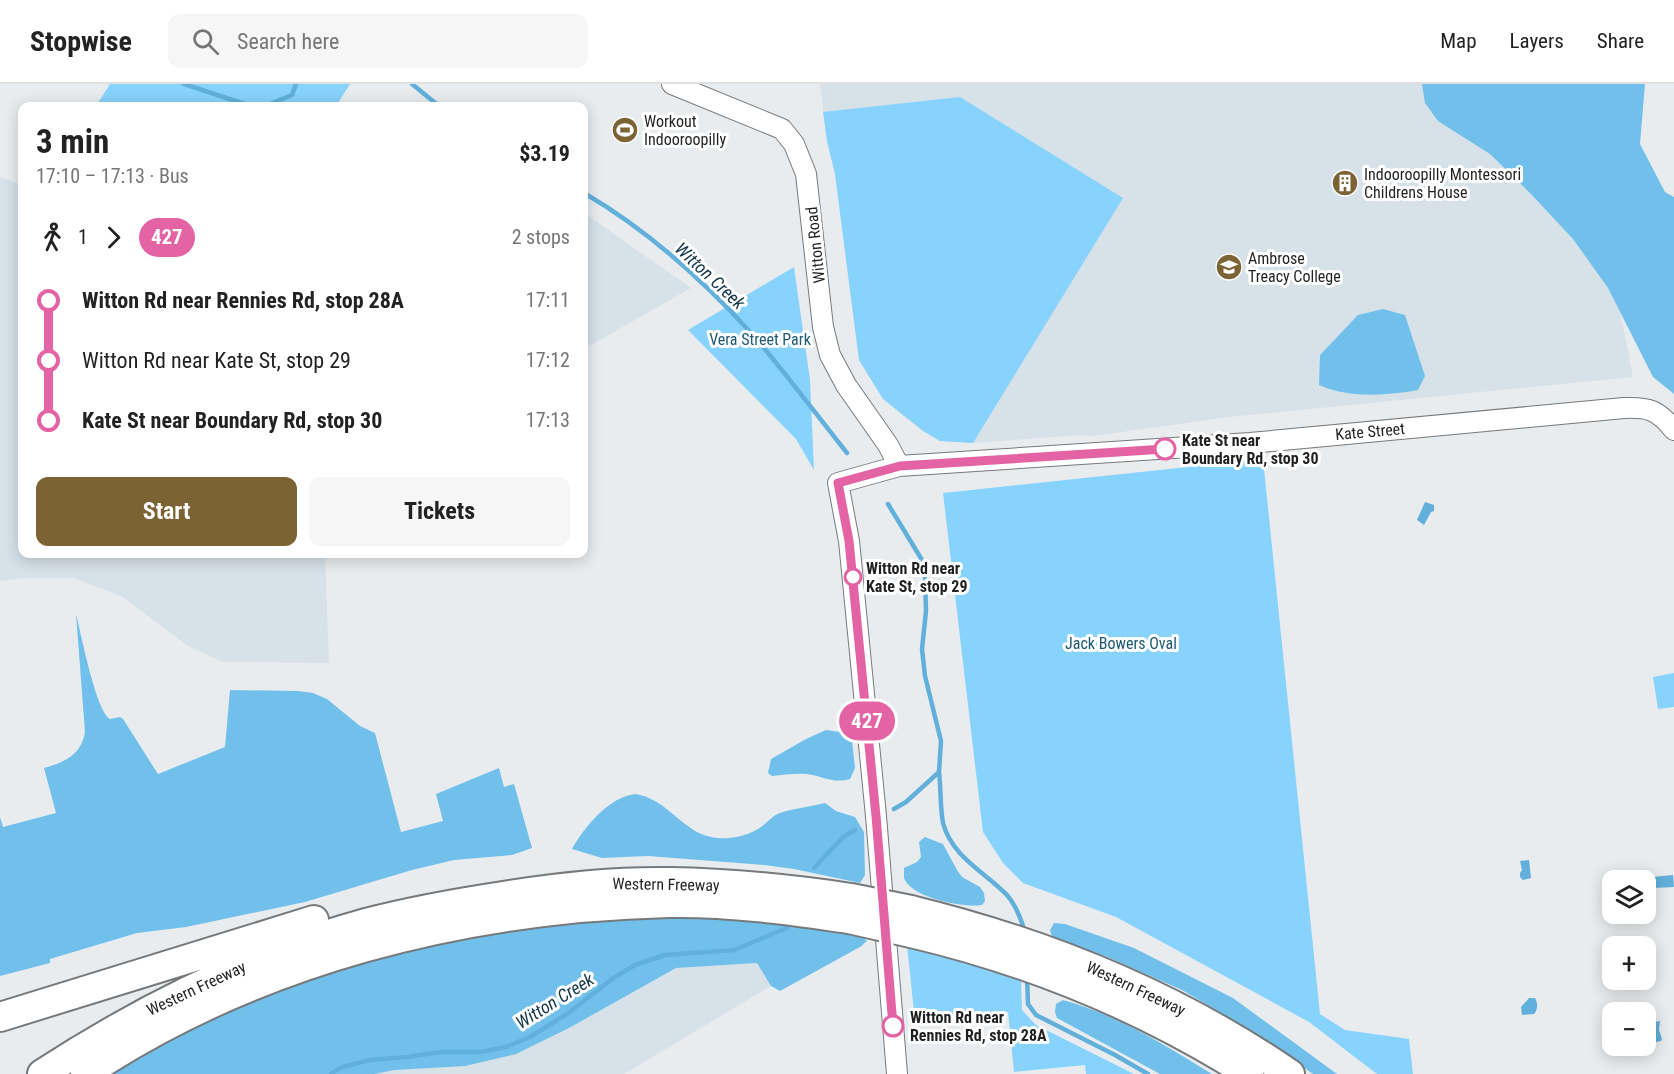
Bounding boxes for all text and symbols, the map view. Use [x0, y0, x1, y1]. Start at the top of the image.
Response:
search box [168, 14, 588, 68]
text: Stopwise [30, 25, 132, 58]
icon: search [189, 25, 222, 58]
text: Search here [237, 29, 339, 54]
text: Map [1440, 29, 1477, 53]
text: Layers [1510, 29, 1564, 53]
text: Share [1597, 29, 1644, 53]
place label: Workout Indooroopilly [644, 112, 726, 149]
sports icon: Workout Indooroopilly [610, 115, 640, 145]
text: 3 min [36, 122, 109, 161]
text: $3.19 [519, 141, 570, 166]
text: 17:10 – 17:13 · Bus [36, 164, 189, 188]
place label: Indooroopilly Montessori Childrens House [1364, 165, 1521, 202]
building icon: Indooroopilly Montessori Childrens House [1330, 168, 1360, 198]
street label: Witton Road [802, 206, 829, 284]
icon: walk [36, 221, 69, 254]
icon: forward [97, 221, 130, 254]
text: 1 [78, 225, 88, 249]
text: 427 [151, 225, 183, 249]
text: 2 stops [512, 225, 570, 249]
water label: Witton Creek [671, 238, 751, 314]
place label: Ambrose Treacy College [1248, 249, 1341, 286]
school or university icon: Ambrose Treacy College [1214, 252, 1244, 282]
text: Witton Rd near Rennies Rd, stop 28A [82, 288, 404, 313]
text: 17:11 [526, 288, 570, 312]
park label: Vera Street Park [709, 330, 812, 349]
text: Witton Rd near Kate St, stop 29 [82, 348, 351, 373]
text: 17:12 [526, 348, 570, 372]
text: Kate St near Boundary Rd, stop 30 [82, 408, 382, 433]
text: 17:13 [526, 408, 570, 432]
street label: Kate Street [1334, 419, 1406, 444]
place label: Kate St near Boundary Rd, stop 30 [1182, 431, 1318, 468]
marker: Kate St near Boundary Rd, stop 30 [1154, 438, 1176, 460]
button: Start [36, 477, 297, 546]
button: Tickets [309, 477, 570, 546]
place label: Witton Rd near Kate St, stop 29 [866, 559, 967, 596]
marker: Witton Rd near Kate St, stop 29 [844, 568, 862, 586]
park label: Jack Bowers Oval [1065, 634, 1177, 653]
line badge: 427 [832, 702, 902, 740]
text: 427 [851, 709, 883, 733]
map controls [1602, 870, 1656, 1056]
button: layers [1602, 870, 1656, 924]
street label: Western Freeway [612, 874, 720, 895]
button: + [1602, 936, 1656, 990]
street label: Western Freeway [144, 957, 249, 1020]
street label: Western Freeway [1083, 957, 1189, 1020]
water label: Witton Creek [512, 968, 599, 1033]
button: − [1602, 1002, 1656, 1056]
place label: Witton Rd near Rennies Rd, stop 28A [910, 1008, 1047, 1045]
marker: Witton Rd near Rennies Rd, stop 28A [882, 1015, 904, 1037]

